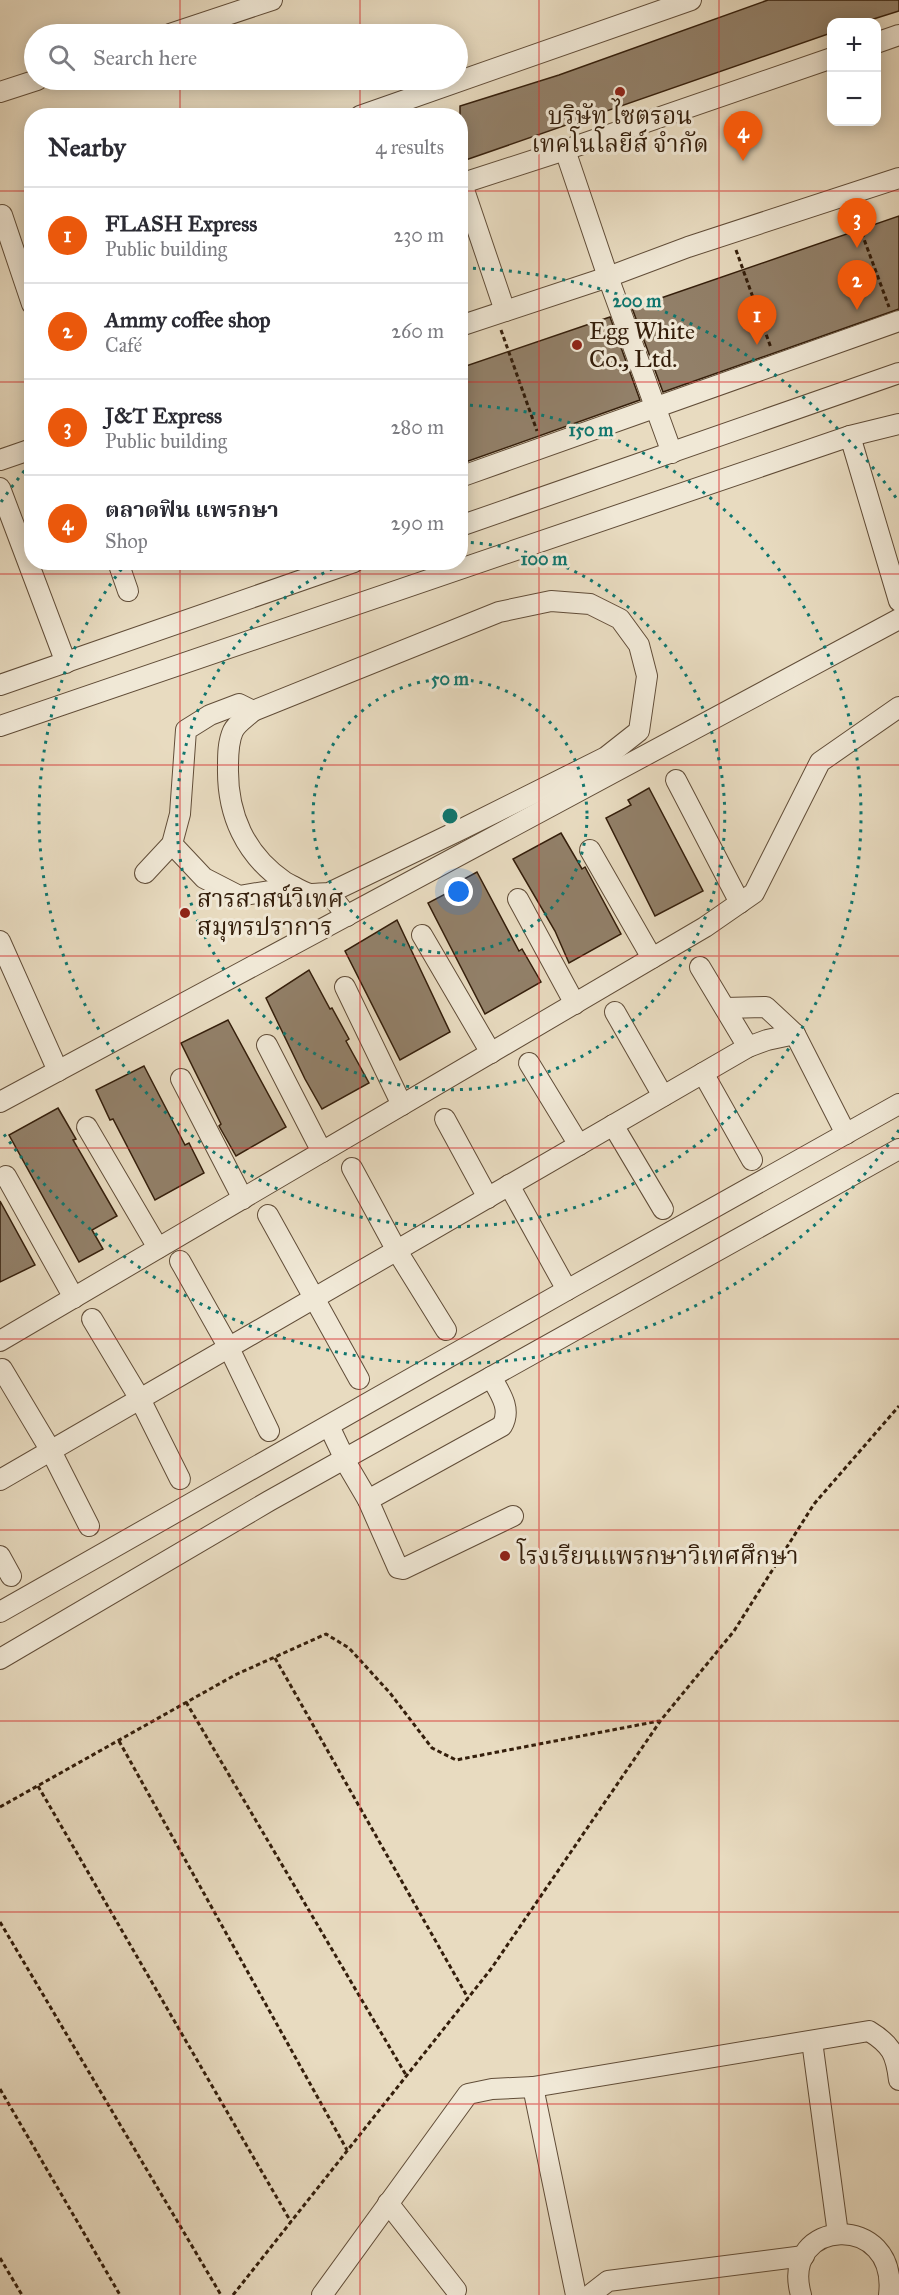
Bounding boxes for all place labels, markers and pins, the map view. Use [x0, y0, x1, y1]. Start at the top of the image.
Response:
marker: บริษัท ไซตรอน เทคโนโลยีส์ จำกัด [613, 85, 627, 99]
place label: บริษัท ไซตรอน เทคโนโลยีส์ จำกัด [531, 98, 709, 159]
pin: 4 [724, 112, 762, 161]
pin: 3 [838, 198, 876, 248]
pin: 2 [838, 260, 876, 310]
pin: 1 [738, 296, 777, 345]
place label: Egg White Co., Ltd. [589, 316, 695, 374]
marker: Egg White Co., Ltd. [570, 338, 584, 352]
centre of rings [440, 806, 460, 826]
place label: สารสาสน์วิเทศ สมุทรปราการ [197, 883, 343, 942]
marker: สารสาสน์วิเทศ สมุทรปราการ [178, 906, 192, 920]
place label: โรงเรียนแพรกษาวิเทศศึกษา [516, 1538, 799, 1571]
marker: โรงเรียนแพรกษาวิเทศศึกษา [498, 1549, 512, 1563]

